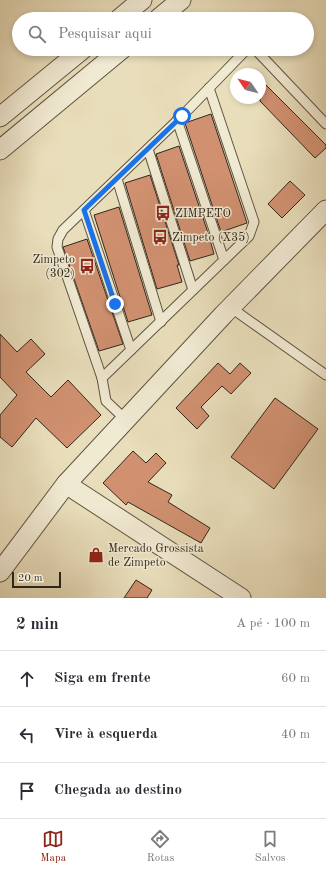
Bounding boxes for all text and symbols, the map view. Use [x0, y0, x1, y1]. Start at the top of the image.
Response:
search box [12, 12, 314, 56]
icon: search [26, 23, 48, 45]
text: Pesquisar aqui [58, 27, 152, 42]
north arrow [230, 68, 266, 104]
route start [173, 107, 191, 125]
bus stop icon: ZIMPETO [154, 204, 172, 222]
place label: ZIMPETO [175, 208, 231, 220]
bus stop icon: Zimpeto (X35) [151, 228, 169, 246]
place label: Zimpeto (X35) [172, 231, 250, 244]
place label: Zimpeto (302) [33, 254, 75, 280]
bus stop icon: Zimpeto (302) [78, 257, 96, 275]
route end [106, 295, 124, 313]
place label: Mercado Grossista de Zimpeto [108, 543, 204, 569]
shop icon: Mercado Grossista de Zimpeto [87, 546, 105, 564]
scale bar [12, 570, 61, 589]
text: 20 m [18, 573, 43, 584]
text: 2 min [16, 616, 59, 633]
text: A pé · 100 m [236, 617, 310, 630]
icon: ahead [16, 668, 38, 690]
text: Siga em frente [54, 671, 151, 686]
text: 60 m [281, 672, 310, 685]
icon: left [16, 724, 38, 746]
text: Vire à esquerda [54, 727, 158, 742]
text: 40 m [281, 728, 310, 741]
icon: arrive [16, 780, 38, 802]
text: Chegada ao destino [54, 783, 182, 798]
tab: Mapa [40, 828, 66, 866]
tab: Rotas [147, 828, 174, 866]
tab: Salvos [255, 828, 286, 866]

